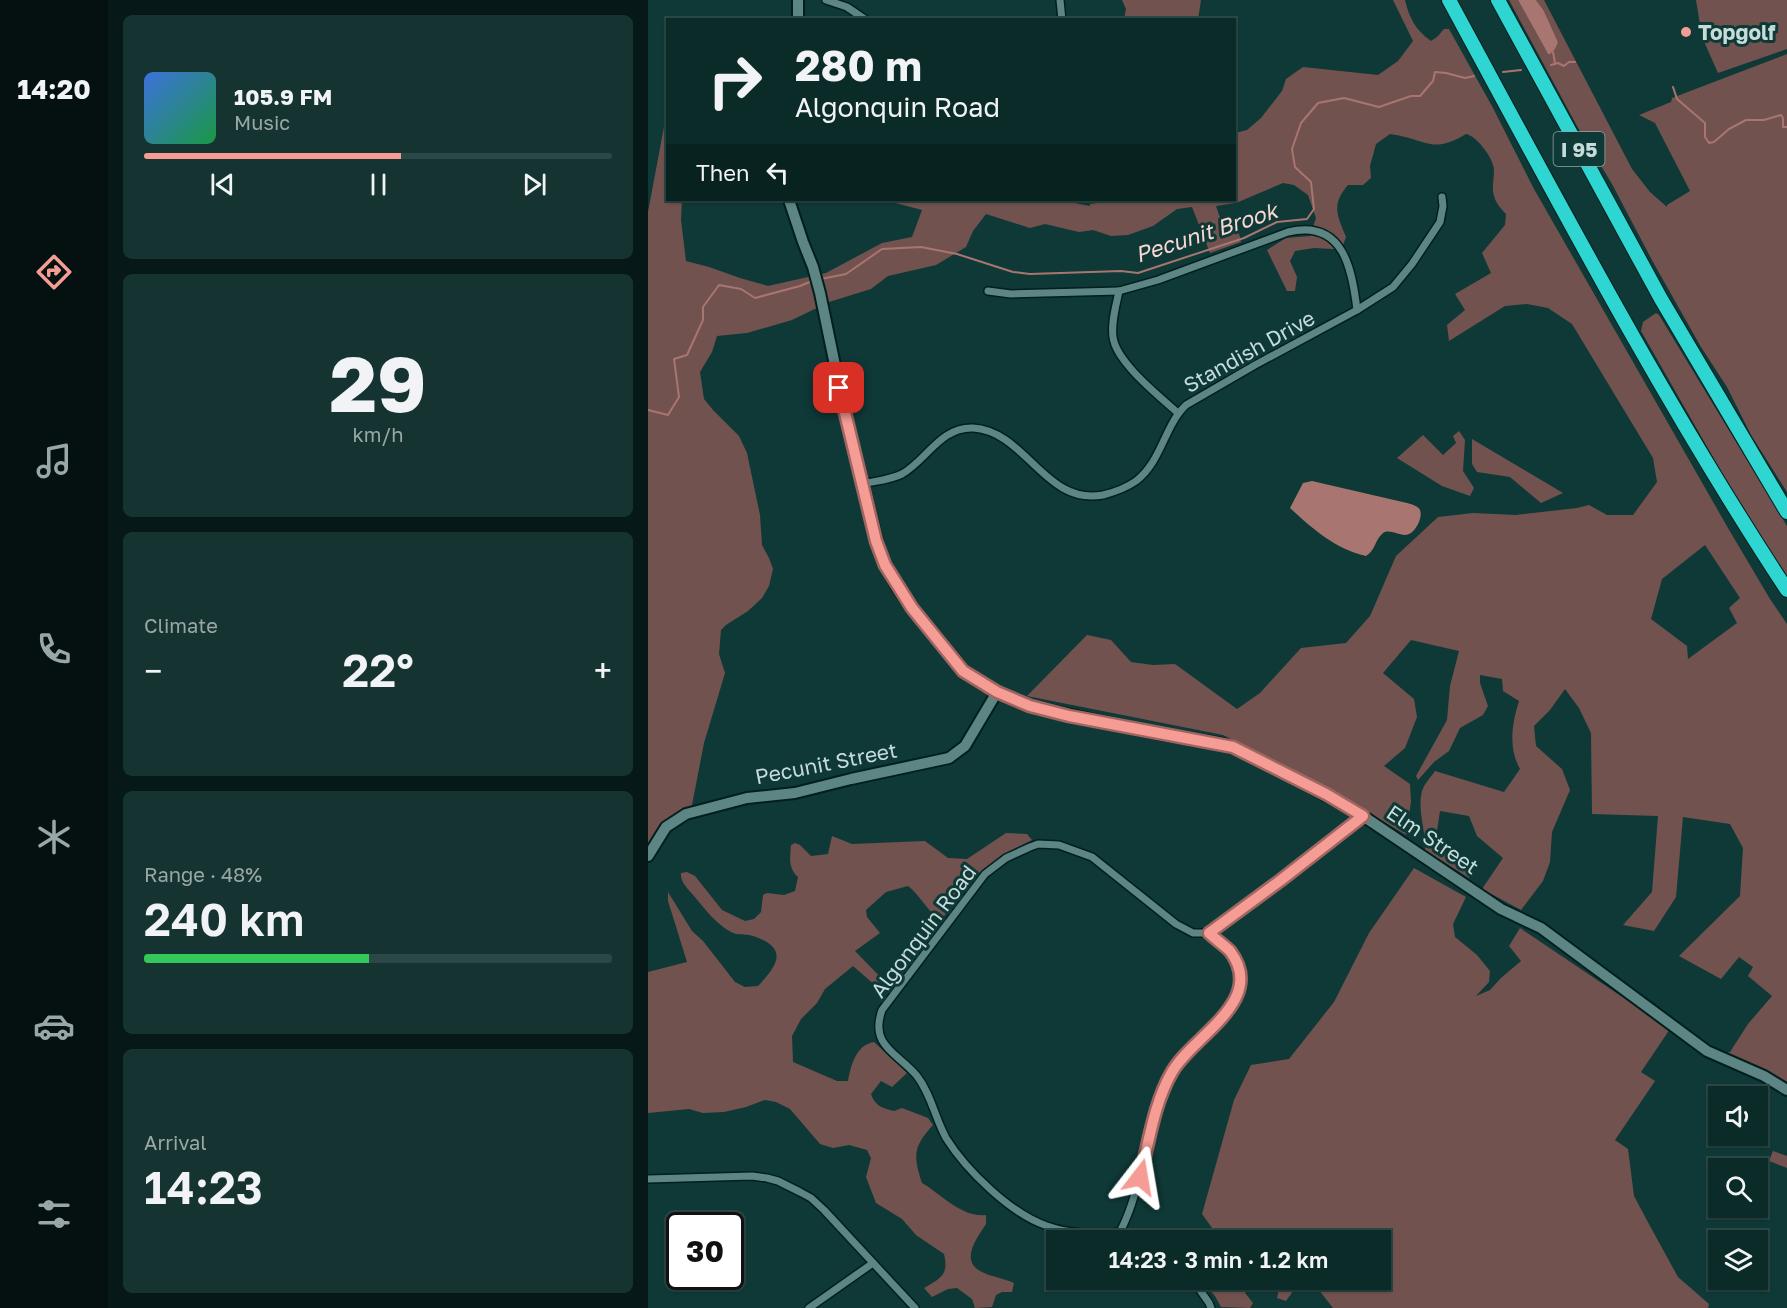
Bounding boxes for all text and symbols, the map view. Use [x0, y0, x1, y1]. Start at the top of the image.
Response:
place label: Topgolf [1698, 19, 1776, 45]
marker: Topgolf [1679, 25, 1693, 39]
text: 280 m [795, 40, 922, 90]
icon: right [696, 42, 774, 120]
text: 14:20 [17, 73, 91, 105]
text: 105.9 FM [234, 83, 332, 110]
text: Algonquin Road [795, 91, 1000, 123]
text: Music [234, 110, 290, 134]
road number: I 95 [1554, 132, 1604, 166]
icon: left [761, 156, 794, 189]
text: Then [696, 159, 749, 186]
icon: previous [206, 168, 239, 201]
icon: pause [362, 168, 395, 201]
icon: next [518, 168, 551, 201]
water label: Pecunit Brook [1131, 196, 1283, 268]
icon: directions [33, 251, 75, 293]
street label: Standish Drive [1179, 304, 1319, 398]
text: 29 [329, 336, 427, 429]
pin [813, 362, 864, 413]
icon: arrive [822, 371, 855, 404]
text: km/h [353, 422, 403, 446]
icon: music [33, 440, 75, 482]
text: Climate [144, 613, 218, 637]
icon: phone [33, 628, 75, 670]
text: 22° [342, 643, 414, 697]
text: − [144, 651, 162, 690]
text: + [594, 651, 612, 690]
street label: Pecunit Street [753, 736, 899, 790]
street label: Elm Street [1382, 799, 1484, 879]
icon: climate [33, 816, 75, 858]
street label: Algonquin Road [865, 860, 981, 1002]
text: Range · 48% [144, 862, 262, 886]
text: 240 km [144, 892, 304, 946]
icon: car [33, 1005, 75, 1047]
map controls [1708, 1086, 1768, 1290]
button: sound [1708, 1086, 1768, 1146]
text: Arrival [144, 1130, 207, 1154]
position arrow [1108, 1145, 1172, 1209]
button: search [1708, 1158, 1768, 1218]
text: 14:23 [144, 1160, 263, 1214]
icon: filters [33, 1193, 75, 1235]
speed limit sign: 30 [666, 1212, 744, 1290]
button: layers [1708, 1230, 1768, 1290]
text: 14:23 · 3 min · 1.2 km [1109, 1246, 1328, 1273]

